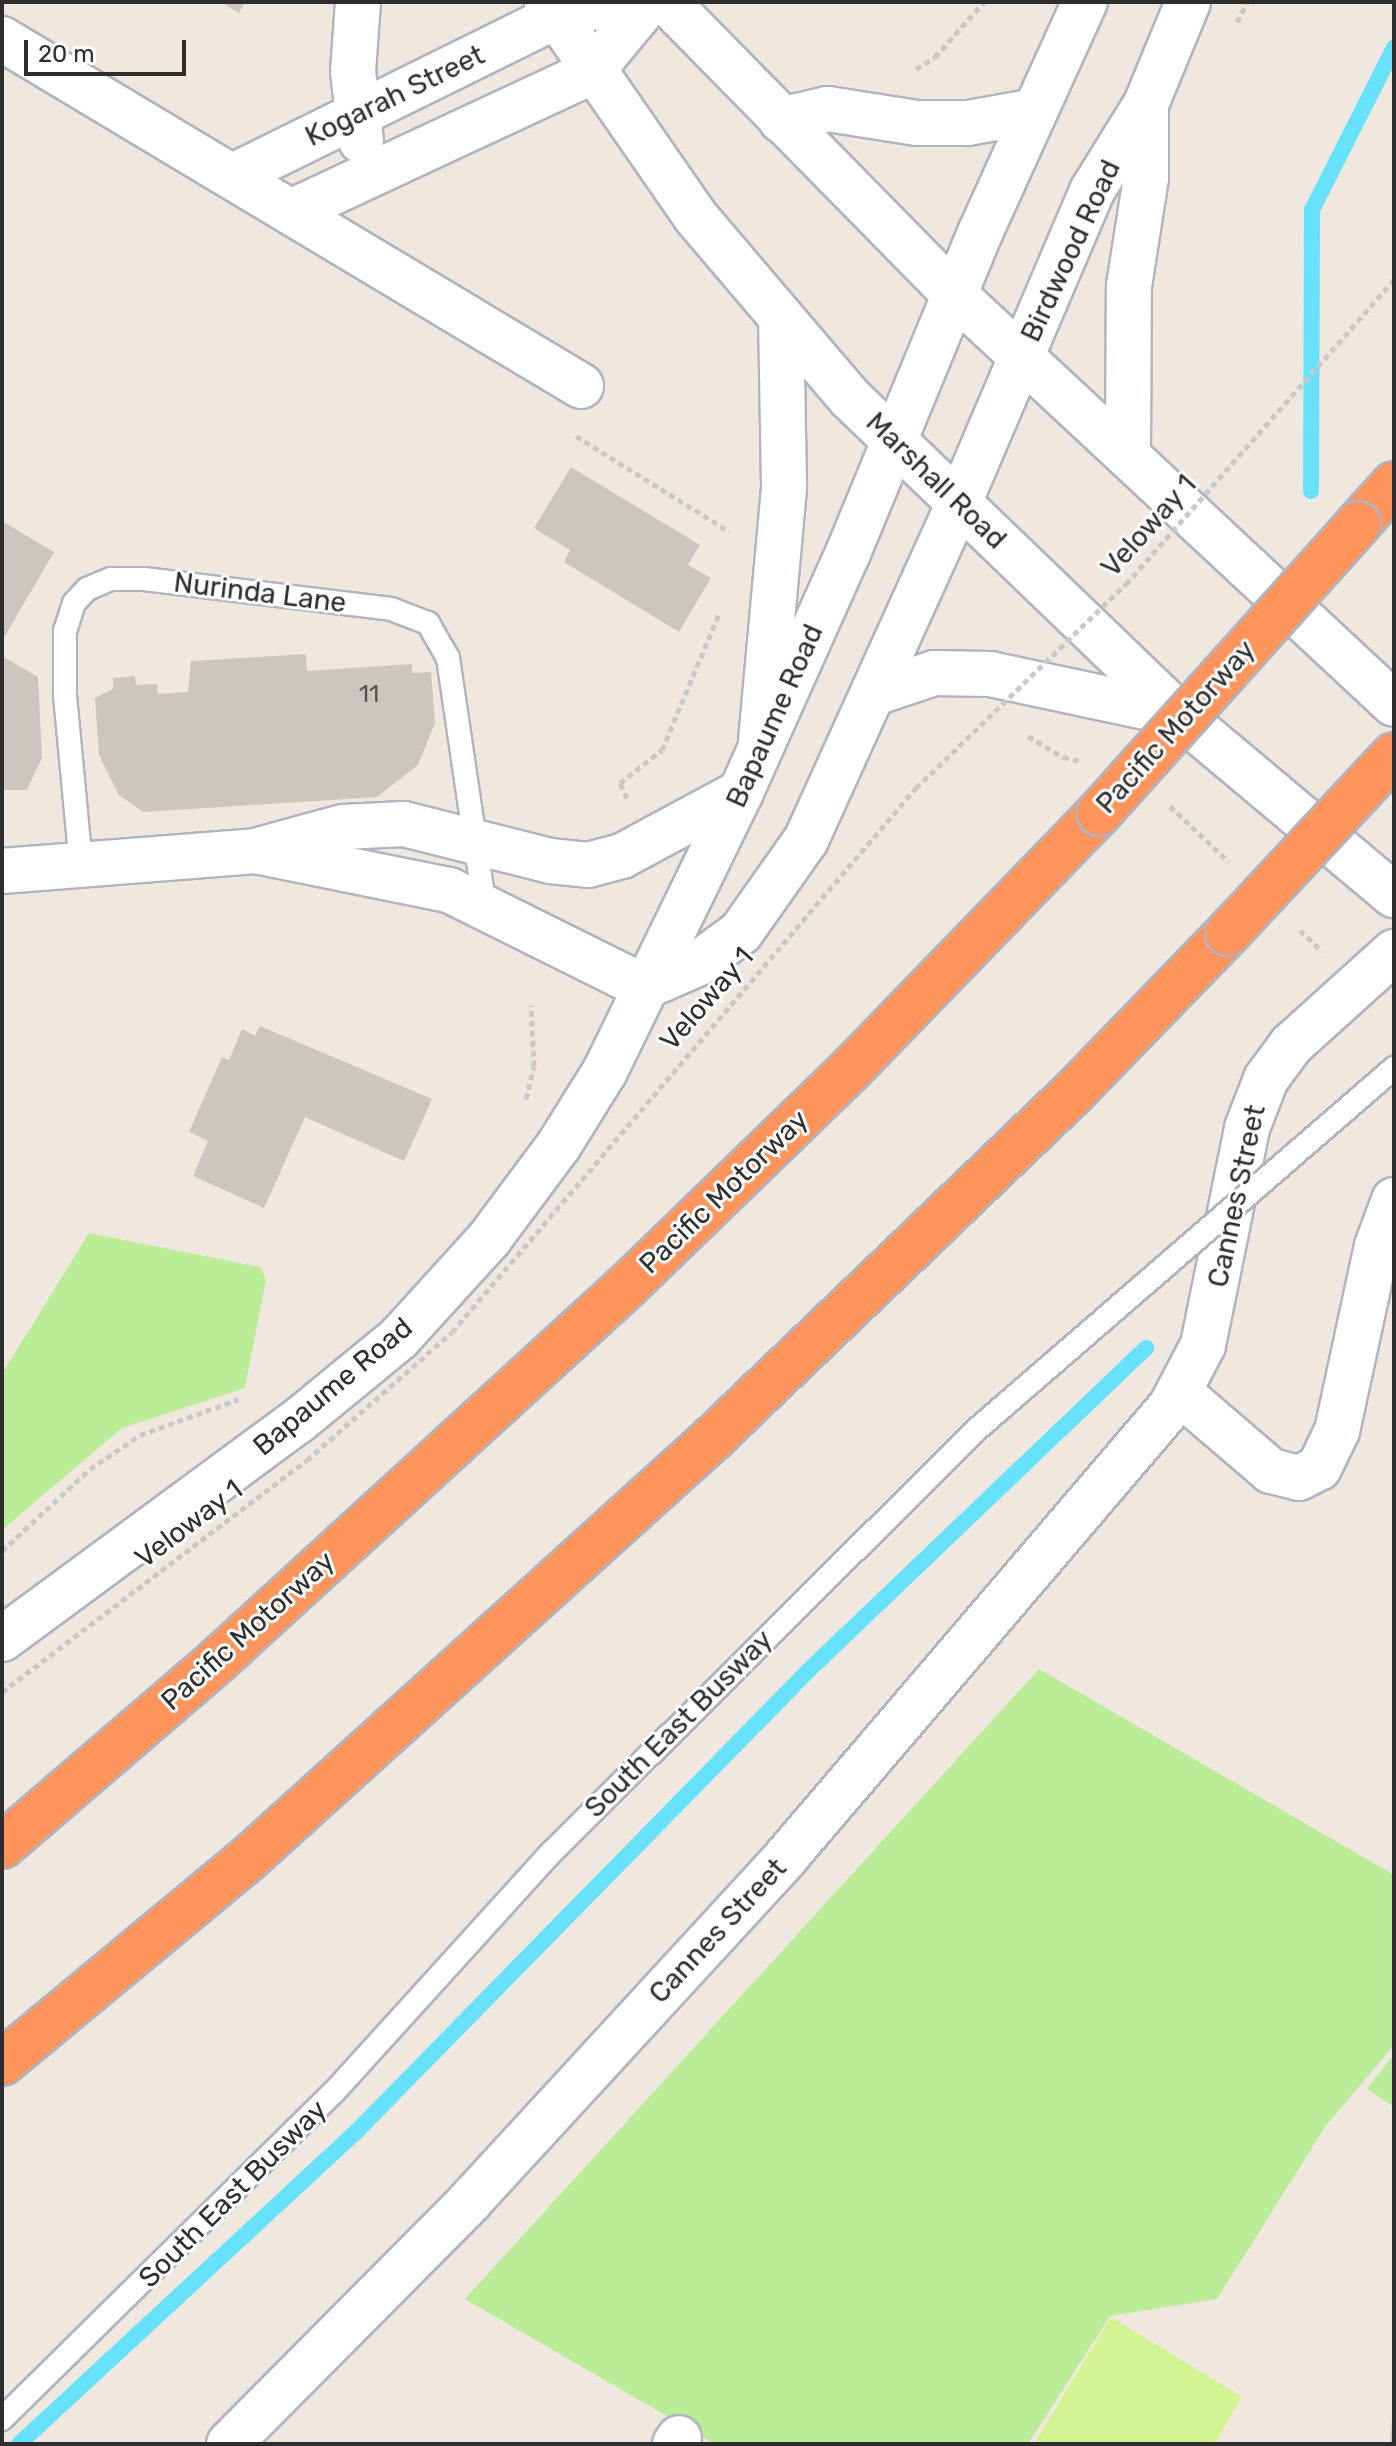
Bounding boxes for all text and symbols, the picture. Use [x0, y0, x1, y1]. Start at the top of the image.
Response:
scale bar [28, 24, 190, 74]
street label: Kogarah Street [300, 38, 490, 154]
text: 20 m [38, 40, 95, 68]
street label: Birdwood Road [1014, 155, 1128, 347]
street label: Marshall Road [859, 406, 1013, 556]
street label: Veloway 1 [1094, 468, 1204, 584]
street label: Nurinda Lane [172, 566, 348, 620]
street label: Bapaume Road [720, 619, 830, 813]
street label: Pacific Motorway [1089, 633, 1263, 821]
house number: 11 [359, 681, 379, 709]
street label: Veloway 1 [653, 940, 761, 1058]
street label: Cannes Street [1201, 1102, 1273, 1290]
street label: Pacific Motorway [633, 1103, 815, 1281]
street label: Bapaume Road [247, 1311, 419, 1463]
street label: Veloway 1 [128, 1473, 250, 1575]
street label: Pacific Motorway [154, 1544, 342, 1718]
street label: South East Busway [578, 1623, 780, 1825]
street label: Cannes Street [642, 1852, 794, 2010]
street label: South East Busway [132, 2093, 334, 2295]

